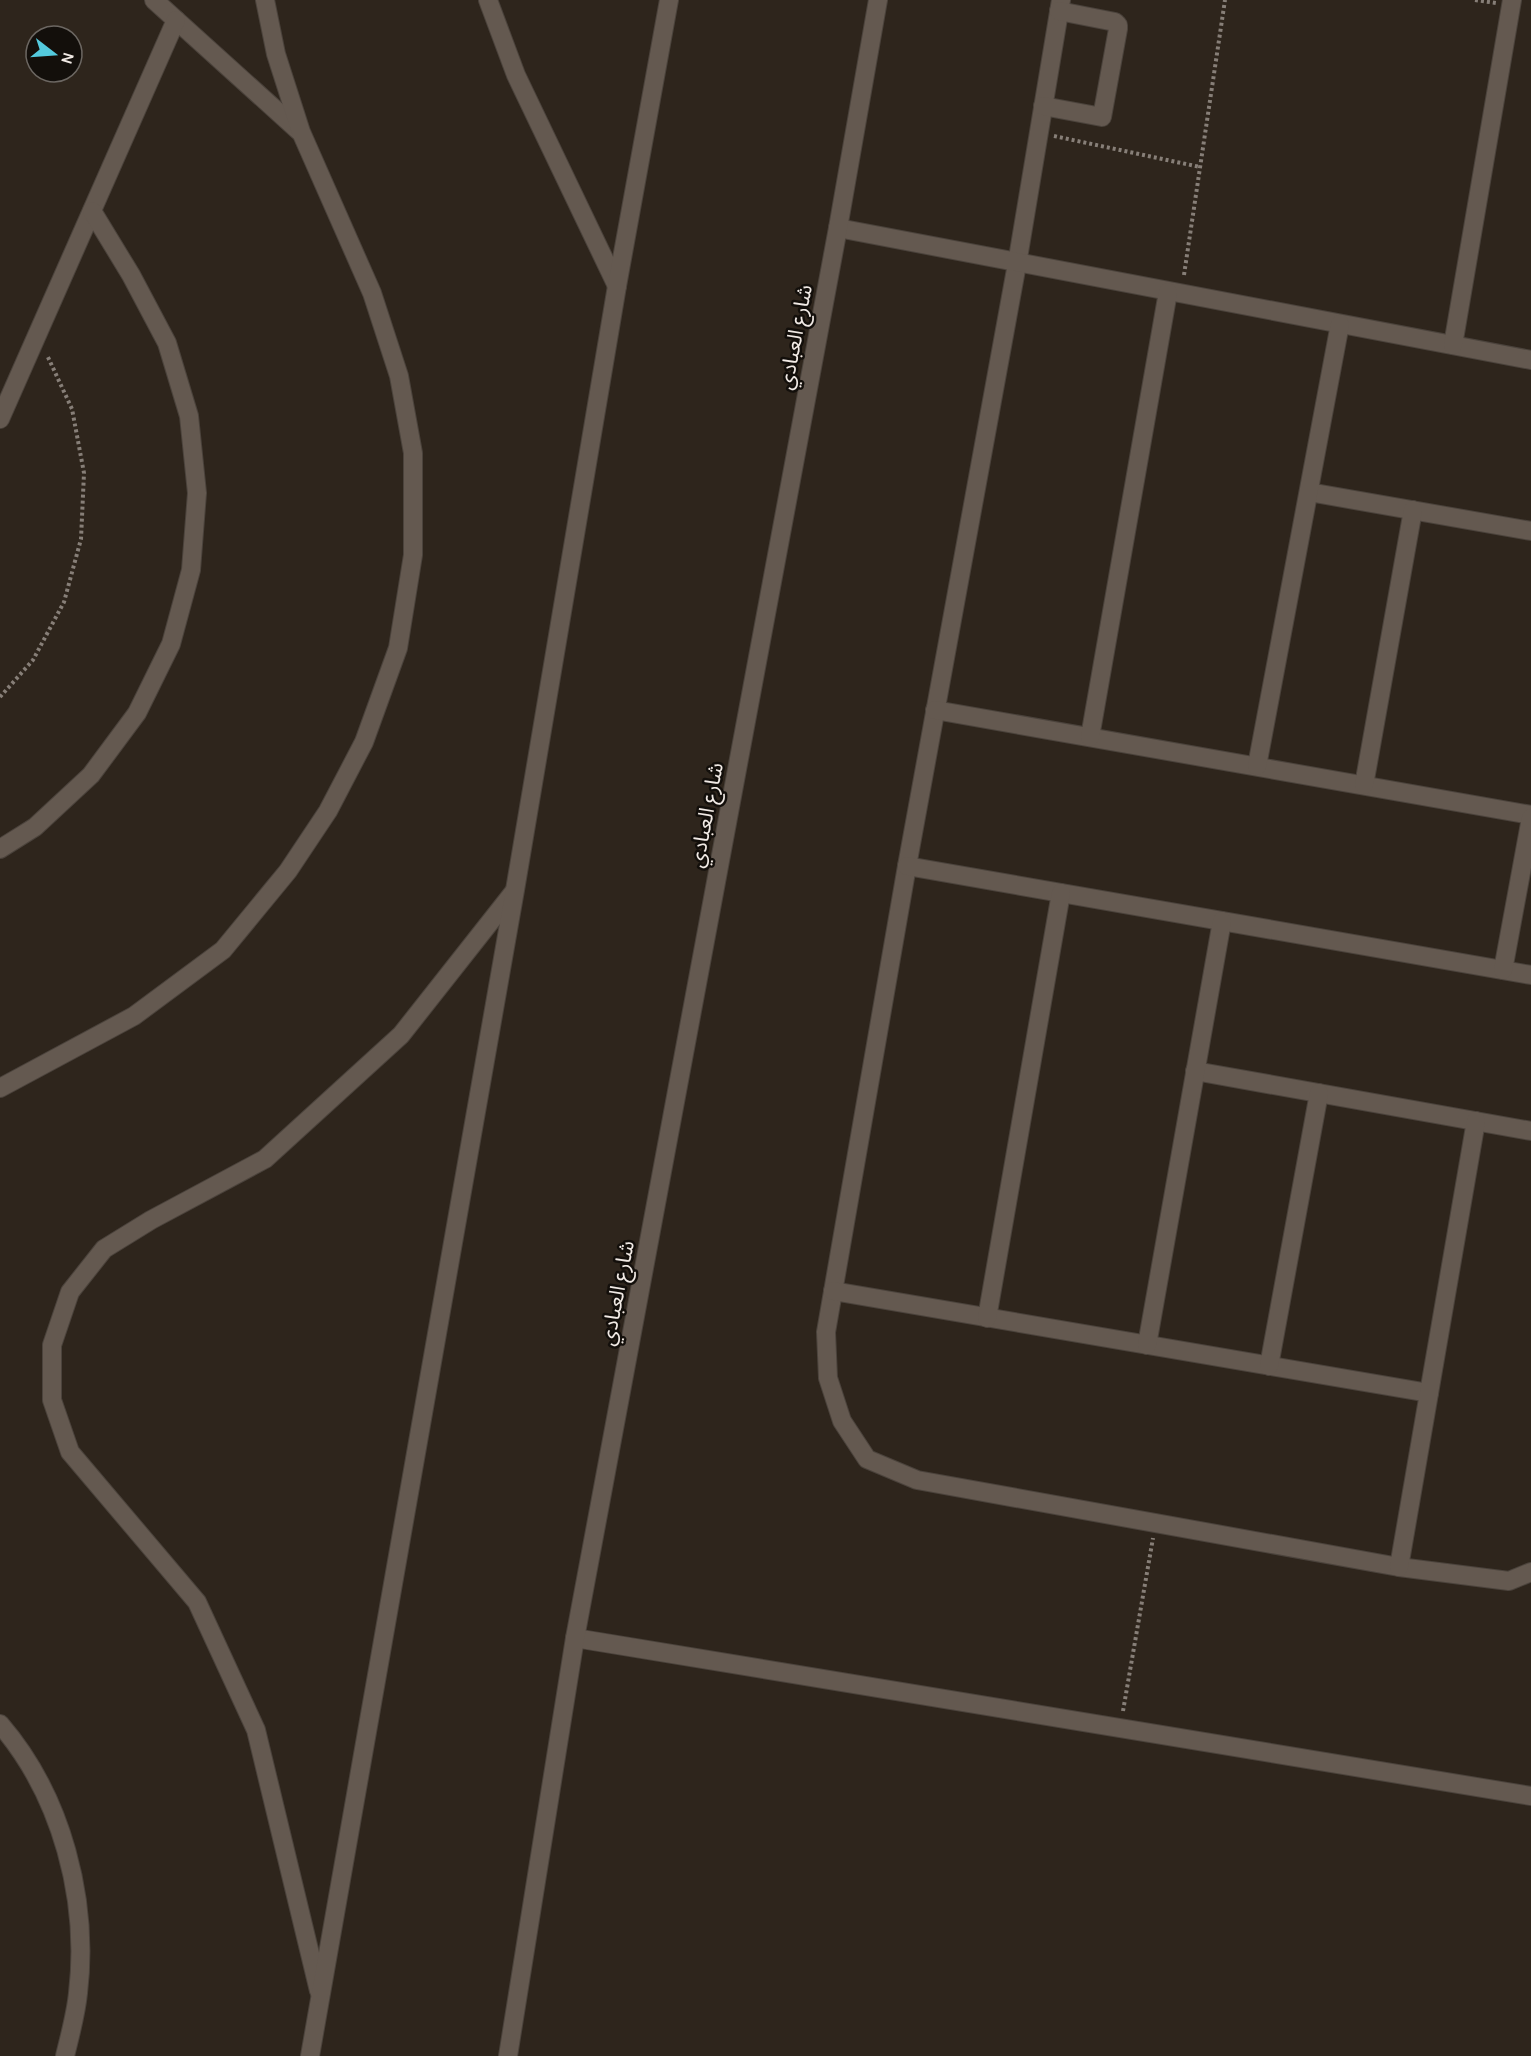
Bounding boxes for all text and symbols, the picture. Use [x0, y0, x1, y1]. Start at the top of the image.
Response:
north arrow [24, 24, 84, 84]
text: N [57, 50, 79, 67]
street label: شارع العبادي [773, 282, 821, 392]
street label: شارع العبادي [684, 760, 732, 870]
street label: شارع العبادي [595, 1238, 643, 1348]

